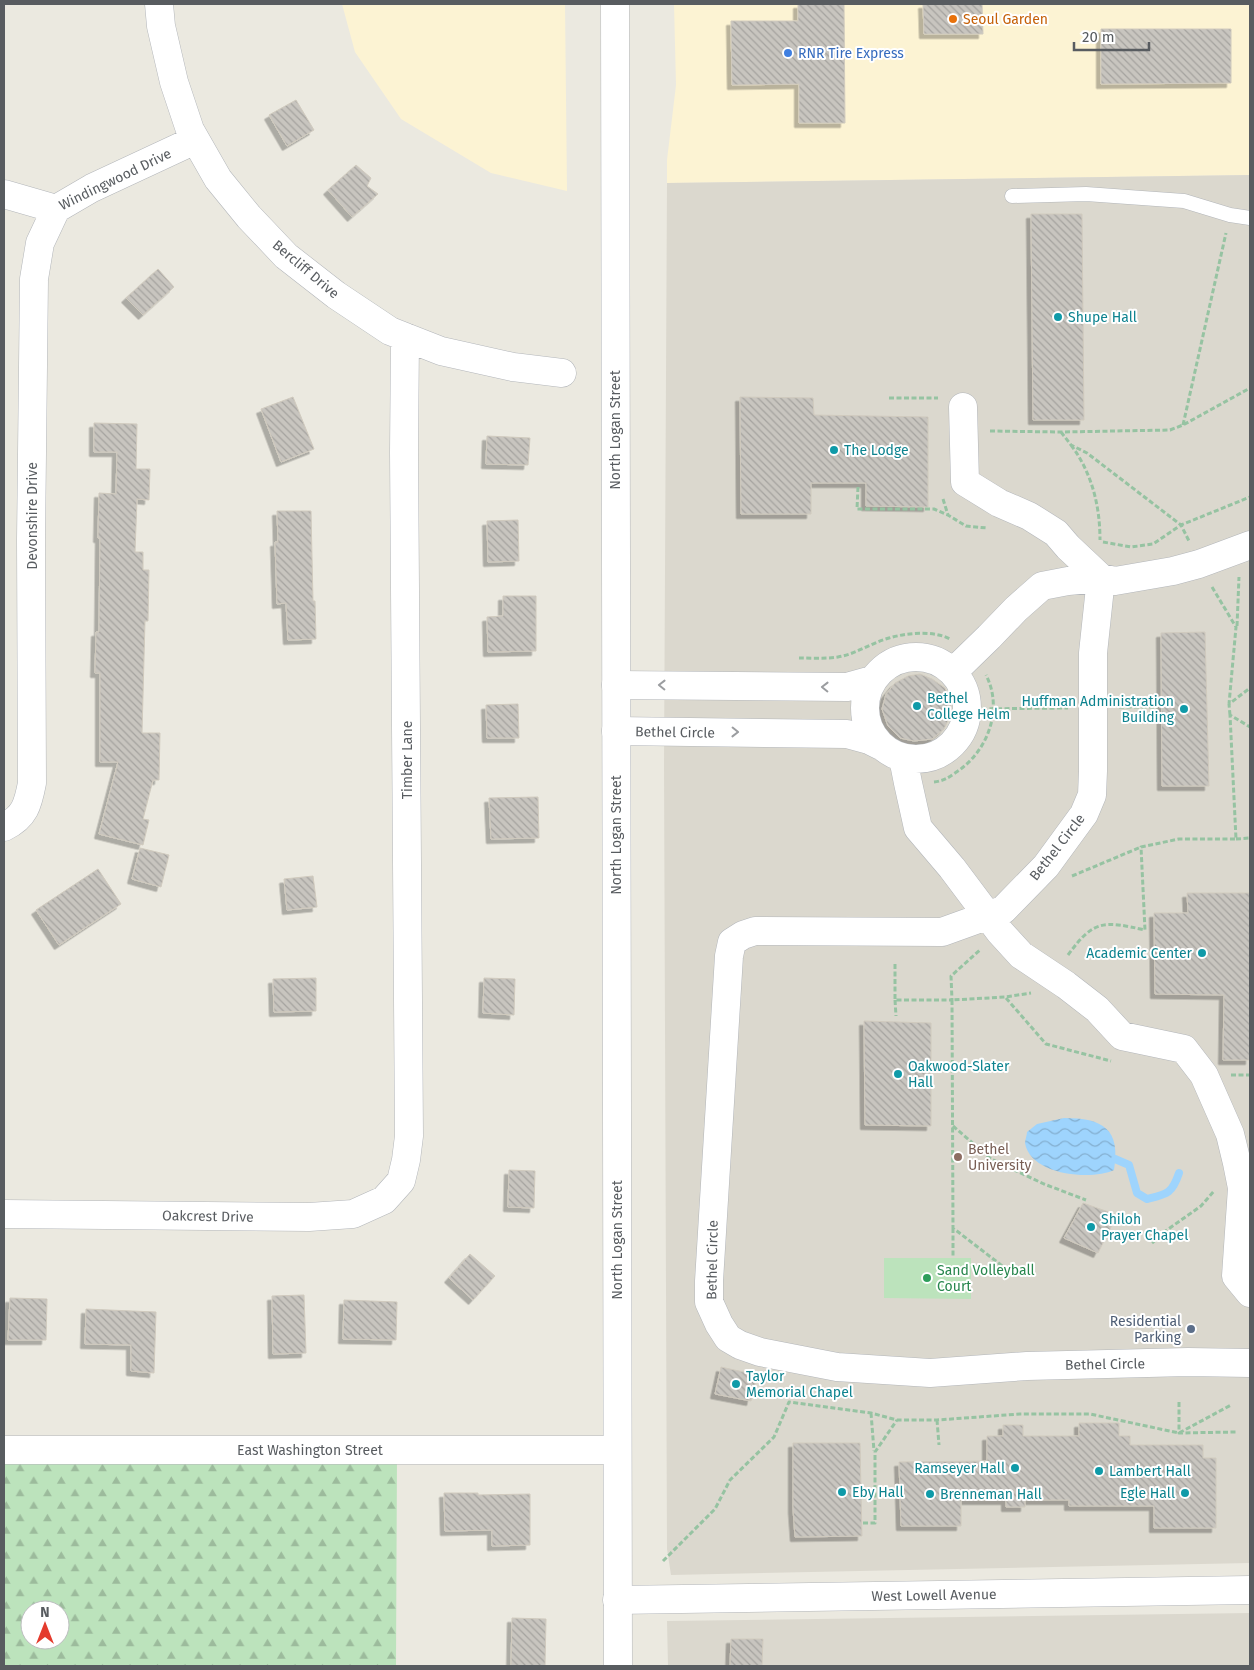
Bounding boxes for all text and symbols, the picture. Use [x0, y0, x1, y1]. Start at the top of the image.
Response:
place label: Seoul Garden [963, 11, 1048, 28]
marker: Seoul Garden [947, 13, 959, 25]
scale bar [1074, 20, 1149, 52]
text: 20 m [1082, 28, 1115, 46]
place label: RNR Tire Express [798, 45, 904, 62]
marker: RNR Tire Express [782, 47, 794, 59]
street label: Windingwood Drive [56, 145, 174, 214]
street label: Bercliff Drive [269, 237, 342, 302]
place label: Shupe Hall [1068, 309, 1137, 326]
marker: Shupe Hall [1052, 311, 1064, 323]
street label: North Logan Street [607, 369, 624, 490]
place label: The Lodge [844, 442, 909, 459]
marker: The Lodge [828, 444, 840, 456]
street label: Devonshire Drive [24, 462, 41, 570]
one-way arrow [658, 680, 666, 690]
one-way arrow [820, 682, 828, 692]
place label: Bethel College Helm [927, 690, 1010, 723]
place label: Huffman Administration Building [1021, 693, 1175, 726]
marker: Bethel College Helm [911, 700, 923, 712]
marker: Huffman Administration Building [1178, 703, 1190, 715]
street label: Timber Lane [399, 721, 416, 799]
street label: Bethel Circle [635, 723, 715, 742]
one-way arrow [731, 727, 739, 738]
street label: North Logan Street [608, 774, 625, 895]
street label: Bethel Circle [1026, 811, 1089, 884]
place label: Academic Center [1086, 945, 1193, 962]
marker: Academic Center [1196, 947, 1208, 959]
place label: Oakwood-Slater Hall [908, 1058, 1010, 1091]
marker: Oakwood-Slater Hall [892, 1068, 904, 1080]
place label: Bethel University [968, 1141, 1032, 1174]
marker: Bethel University [952, 1151, 964, 1163]
street label: North Logan Street [609, 1179, 626, 1300]
street label: Oakcrest Drive [162, 1207, 254, 1226]
place label: Shiloh Prayer Chapel [1101, 1211, 1188, 1244]
street label: Bethel Circle [703, 1220, 722, 1300]
marker: Shiloh Prayer Chapel [1085, 1221, 1097, 1233]
place label: Sand Volleyball Court [937, 1262, 1035, 1295]
marker: Sand Volleyball Court [921, 1272, 933, 1284]
place label: Residential Parking [1110, 1313, 1182, 1346]
marker: Residential Parking [1185, 1323, 1197, 1335]
street label: Bethel Circle [1065, 1355, 1145, 1374]
place label: Taylor Memorial Chapel [746, 1368, 853, 1401]
marker: Taylor Memorial Chapel [730, 1378, 742, 1390]
street label: East Washington Street [237, 1442, 384, 1459]
place label: Ramseyer Hall [914, 1460, 1005, 1477]
marker: Ramseyer Hall [1009, 1462, 1021, 1474]
place label: Lambert Hall [1109, 1463, 1191, 1480]
marker: Lambert Hall [1093, 1465, 1105, 1477]
place label: Eby Hall [852, 1484, 904, 1501]
place label: Egle Hall [1120, 1485, 1175, 1502]
marker: Eby Hall [836, 1486, 848, 1498]
place label: Brenneman Hall [940, 1486, 1042, 1503]
marker: Egle Hall [1179, 1487, 1191, 1499]
marker: Brenneman Hall [924, 1488, 936, 1500]
street label: West Lowell Avenue [871, 1586, 997, 1605]
north arrow [20, 1600, 70, 1650]
text: N [40, 1604, 50, 1621]

